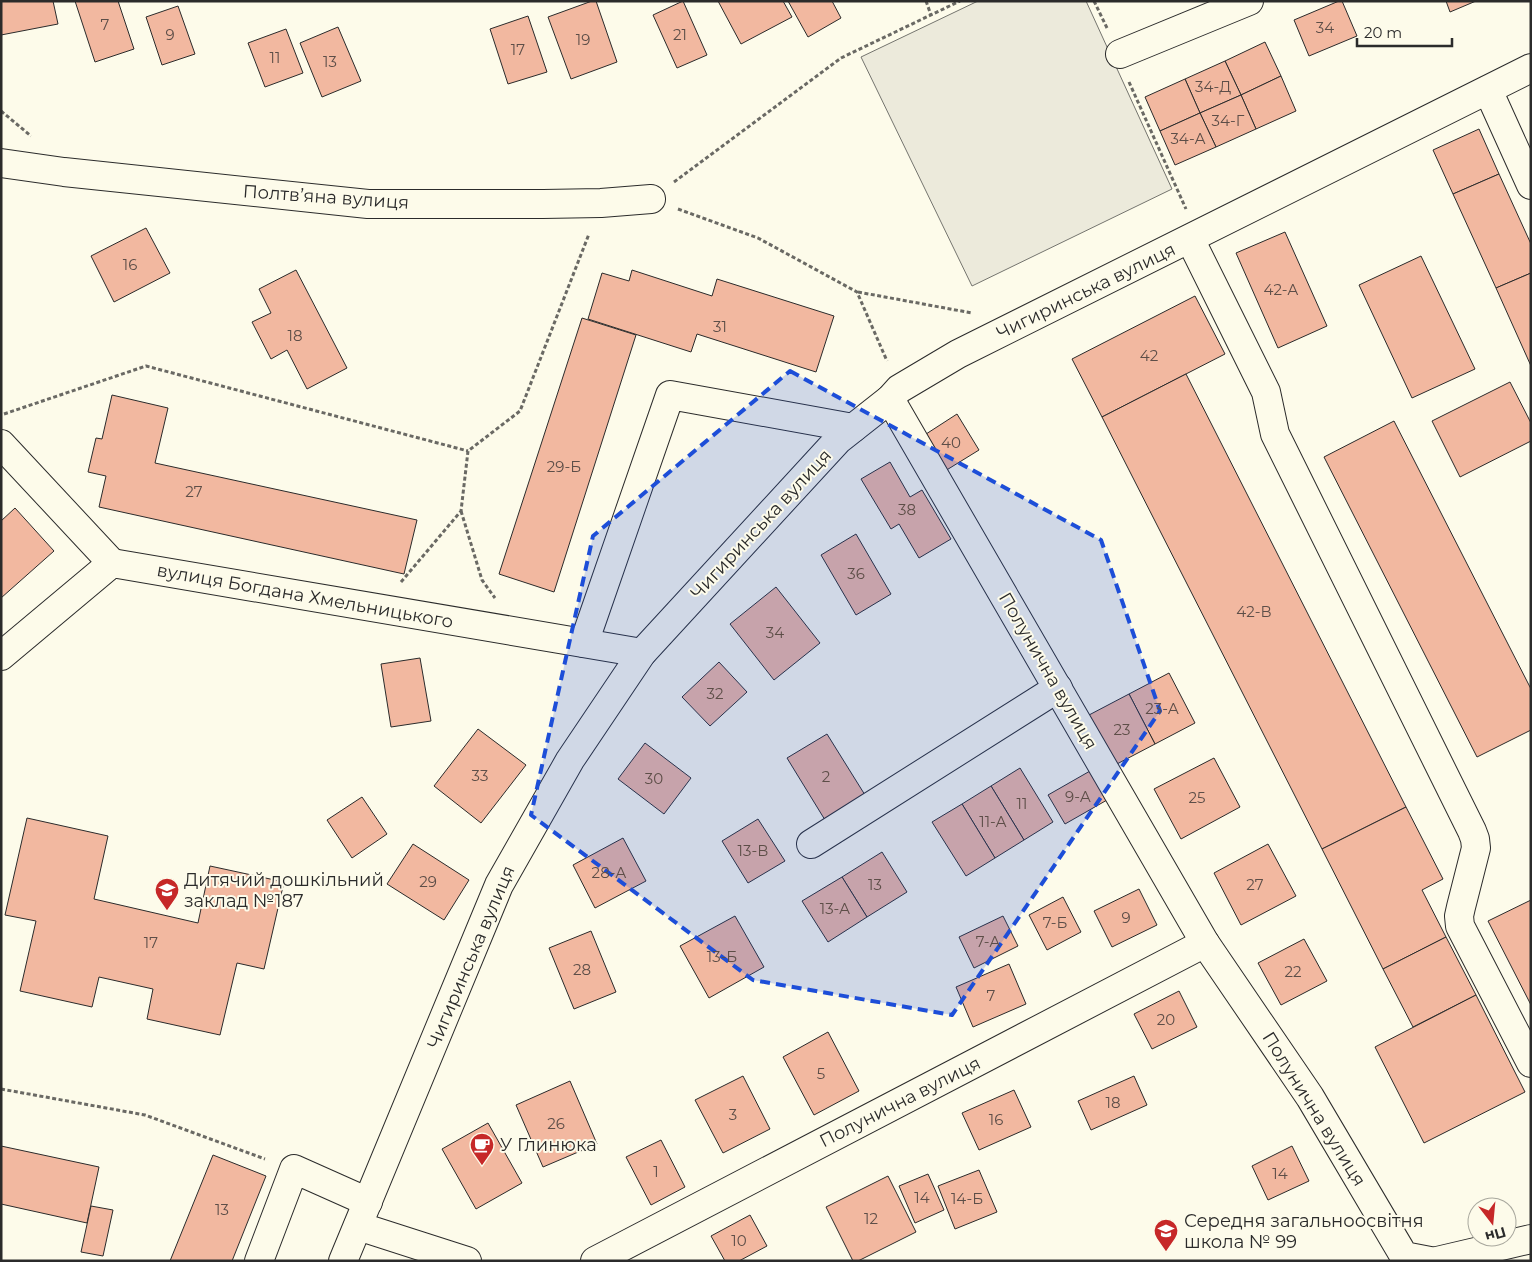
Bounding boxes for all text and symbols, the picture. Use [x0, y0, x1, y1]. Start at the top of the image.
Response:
house number: 7 [101, 15, 110, 34]
scale bar [1357, 15, 1452, 47]
house number: 34 [1316, 18, 1334, 37]
text: 20 m [1364, 23, 1402, 42]
house number: 9 [165, 25, 175, 44]
house number: 21 [673, 25, 687, 44]
house number: 19 [576, 30, 590, 49]
house number: 17 [511, 40, 525, 59]
house number: 11 [270, 48, 280, 67]
house number: 13 [323, 52, 337, 71]
house number: 34-Д [1195, 77, 1231, 96]
house number: 34-Г [1212, 111, 1245, 130]
house number: 34-А [1170, 129, 1206, 148]
street label: Полтвʼяна вулиця [242, 180, 410, 214]
street label: Чигиринська вулиця [993, 238, 1179, 344]
house number: 16 [123, 255, 137, 274]
house number: 42-А [1264, 280, 1298, 299]
house number: 31 [713, 317, 727, 336]
house number: 18 [288, 326, 303, 345]
house number: 42 [1140, 346, 1158, 365]
house number: 40 [941, 433, 961, 452]
street label: Чигиринська вулиця [686, 445, 836, 603]
house number: 29-Б [547, 457, 581, 476]
house number: 27 [185, 482, 203, 501]
house number: 38 [898, 500, 916, 519]
street label: вулиця Богдана Хмельницького [155, 559, 455, 633]
house number: 36 [847, 564, 865, 583]
street label: Полунична вулиця [994, 588, 1102, 754]
house number: 42-В [1236, 602, 1272, 621]
house number: 34 [766, 623, 784, 642]
house number: 32 [707, 684, 723, 703]
house number: 23-А [1145, 699, 1179, 718]
house number: 23 [1114, 720, 1130, 739]
house number: 33 [472, 766, 488, 785]
house number: 2 [822, 767, 830, 786]
house number: 30 [645, 769, 663, 788]
house number: 9-А [1065, 787, 1091, 806]
house number: 25 [1188, 788, 1206, 807]
house number: 11 [1017, 794, 1027, 813]
house number: 11-А [979, 812, 1007, 831]
house number: 13-В [738, 841, 768, 860]
street label: Чигиринська вулиця [423, 862, 519, 1052]
house number: 28-А [592, 863, 626, 882]
place label: Дитячий дошкільний заклад №187 [184, 869, 384, 912]
house number: 29 [419, 872, 437, 891]
house number: 13 [868, 875, 882, 894]
house number: 27 [1246, 875, 1264, 894]
school or university icon: Дитячий дошкільний заклад №187 [154, 877, 180, 911]
house number: 13-А [820, 899, 850, 918]
house number: 9 [1121, 908, 1131, 927]
house number: 7-Б [1043, 913, 1067, 932]
house number: 7-А [976, 932, 1000, 951]
house number: 17 [144, 933, 158, 952]
house number: 13-Б [707, 947, 737, 966]
house number: 28 [573, 960, 591, 979]
house number: 22 [1284, 962, 1302, 981]
house number: 7 [987, 986, 996, 1005]
house number: 20 [1157, 1010, 1175, 1029]
street label: Полунична вулиця [1258, 1028, 1370, 1190]
street label: Полунична вулиця [816, 1052, 984, 1152]
house number: 5 [817, 1064, 825, 1083]
house number: 18 [1106, 1093, 1121, 1112]
house number: 3 [729, 1105, 737, 1124]
house number: 16 [989, 1110, 1003, 1129]
house number: 26 [547, 1114, 565, 1133]
cafe icon: У Глинюка [469, 1132, 495, 1166]
place label: У Глинюка [500, 1134, 597, 1156]
house number: 1 [653, 1162, 659, 1181]
house number: 14 [1272, 1164, 1288, 1183]
house number: 14 [914, 1188, 930, 1207]
house number: 14-Б [951, 1189, 983, 1208]
north arrow [1467, 1197, 1517, 1247]
house number: 13 [215, 1200, 229, 1219]
house number: 12 [864, 1209, 878, 1228]
place label: Середня загальноосвітня школа № 99 [1184, 1210, 1424, 1253]
school or university icon: Середня загальноосвітня школа № 99 [1153, 1218, 1179, 1252]
text: Пн [1483, 1223, 1508, 1246]
house number: 10 [731, 1231, 747, 1250]

